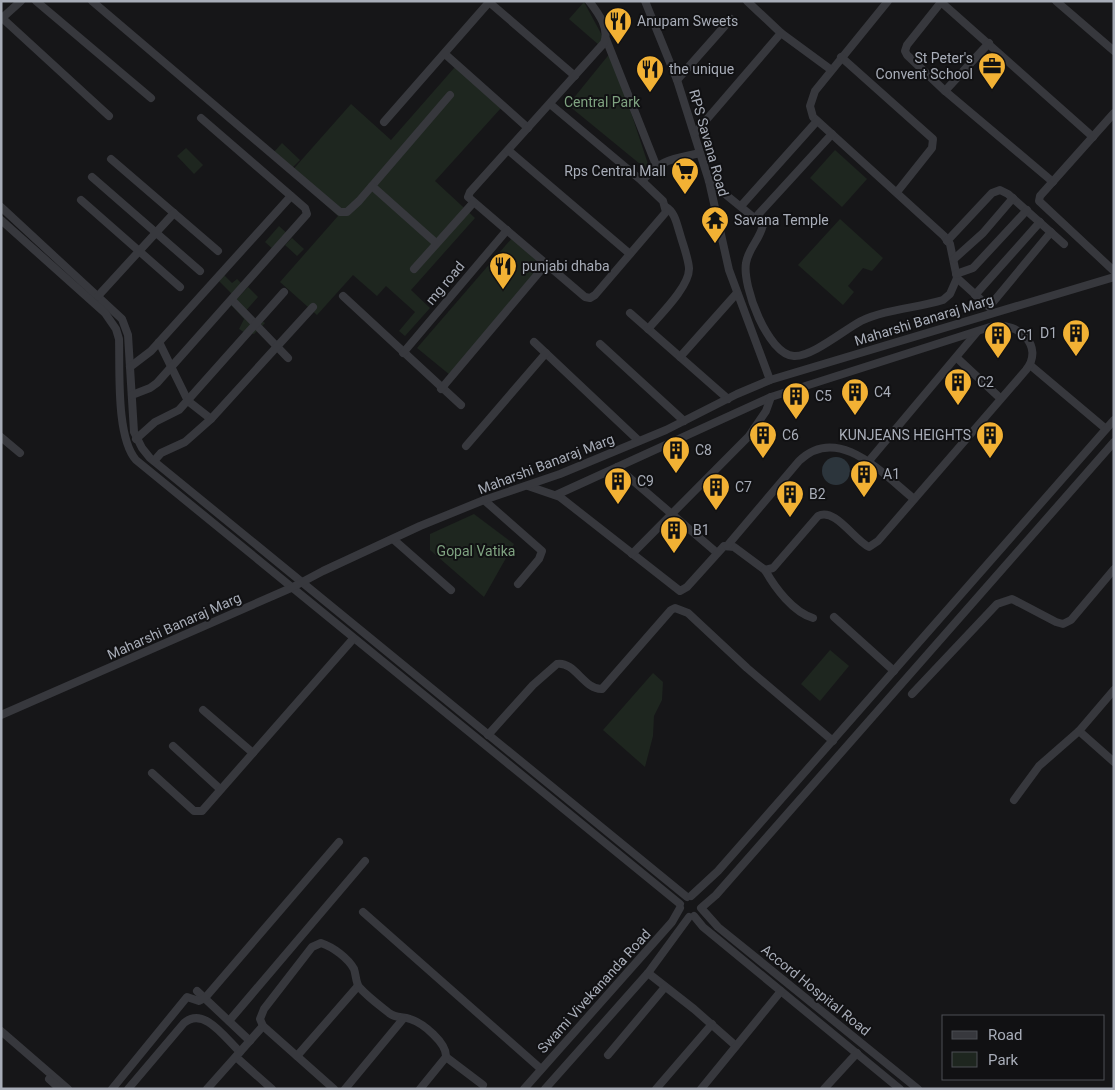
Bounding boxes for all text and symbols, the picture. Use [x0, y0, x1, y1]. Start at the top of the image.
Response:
restaurant icon: Anupam Sweets [603, 6, 633, 45]
place label: Anupam Sweets [637, 13, 738, 29]
place label: St Peter's Convent School [876, 50, 973, 82]
office icon: St Peter's Convent School [977, 51, 1007, 90]
restaurant icon: the unique [635, 54, 665, 93]
place label: the unique [669, 61, 734, 77]
street label: RPS Savana Road [686, 88, 732, 198]
park label: Central Park [564, 94, 641, 110]
supermarket icon: Rps Central Mall [670, 156, 700, 195]
place label: Rps Central Mall [564, 163, 666, 179]
temple icon: Savana Temple [700, 205, 730, 244]
place label: Savana Temple [734, 212, 829, 228]
restaurant icon: punjabi dhaba [488, 251, 518, 290]
street label: mg road [422, 258, 468, 308]
place label: punjabi dhaba [522, 258, 610, 274]
street label: Maharshi Banaraj Marg [853, 291, 995, 349]
building icon: D1 [1061, 318, 1091, 357]
building icon: C1 [983, 320, 1013, 359]
place label: D1 [1040, 325, 1057, 341]
place label: C1 [1017, 327, 1034, 343]
building icon: C2 [943, 367, 973, 406]
place label: C2 [977, 374, 994, 390]
building icon: C4 [840, 377, 870, 416]
building icon: C5 [781, 381, 811, 420]
place label: C4 [874, 384, 891, 400]
place label: C5 [815, 388, 832, 404]
building icon: C6 [748, 420, 778, 459]
building icon: KUNJEANS HEIGHTS [975, 420, 1005, 459]
place label: C6 [782, 427, 799, 443]
place label: KUNJEANS HEIGHTS [839, 427, 971, 443]
street label: Maharshi Banaraj Marg [476, 431, 616, 497]
building icon: C8 [661, 435, 691, 474]
place label: C8 [695, 442, 712, 458]
building icon: A1 [849, 459, 879, 498]
building icon: C9 [603, 466, 633, 505]
place label: A1 [883, 466, 900, 482]
building icon: C7 [701, 472, 731, 511]
place label: C9 [637, 473, 654, 489]
place label: C7 [735, 479, 752, 495]
building icon: B2 [775, 479, 805, 518]
place label: B2 [809, 486, 826, 502]
building icon: B1 [659, 515, 689, 554]
place label: B1 [693, 522, 710, 538]
park label: Gopal Vatika [437, 543, 515, 559]
street label: Maharshi Banaraj Marg [105, 589, 243, 663]
street label: Swami Vivekananda Road [534, 926, 654, 1056]
street label: Accord Hospital Road [758, 941, 874, 1039]
legend [942, 1015, 1105, 1080]
text: Road [988, 1026, 1022, 1044]
text: Park [988, 1051, 1019, 1069]

